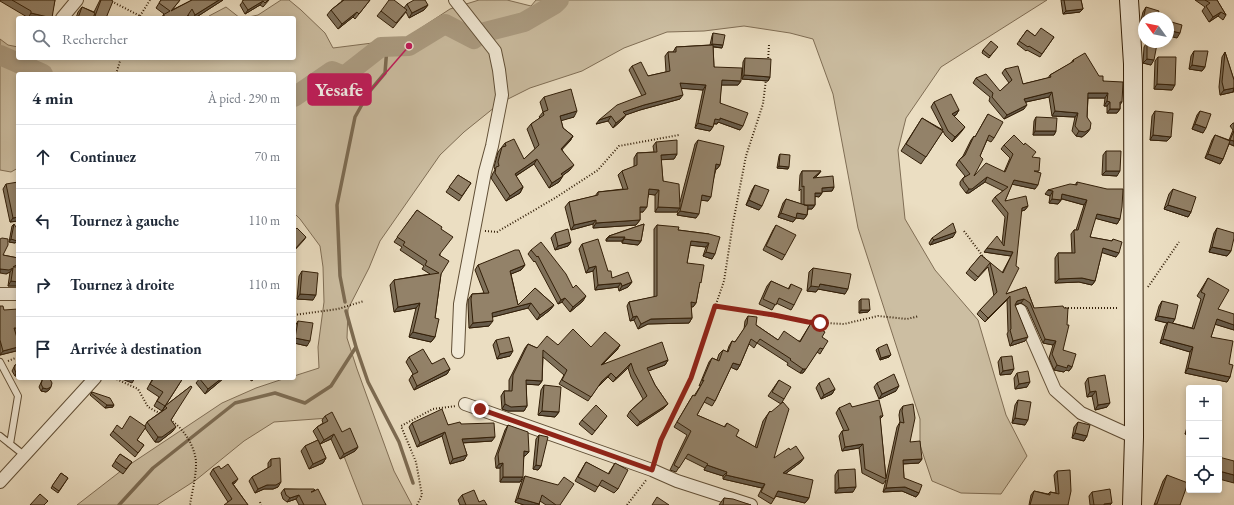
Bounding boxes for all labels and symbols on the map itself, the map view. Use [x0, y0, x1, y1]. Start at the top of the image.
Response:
north arrow [1138, 12, 1174, 48]
callout: Yesafe [308, 74, 371, 105]
text: Yesafe [315, 77, 363, 102]
route start [811, 314, 829, 332]
route end [471, 400, 489, 418]

